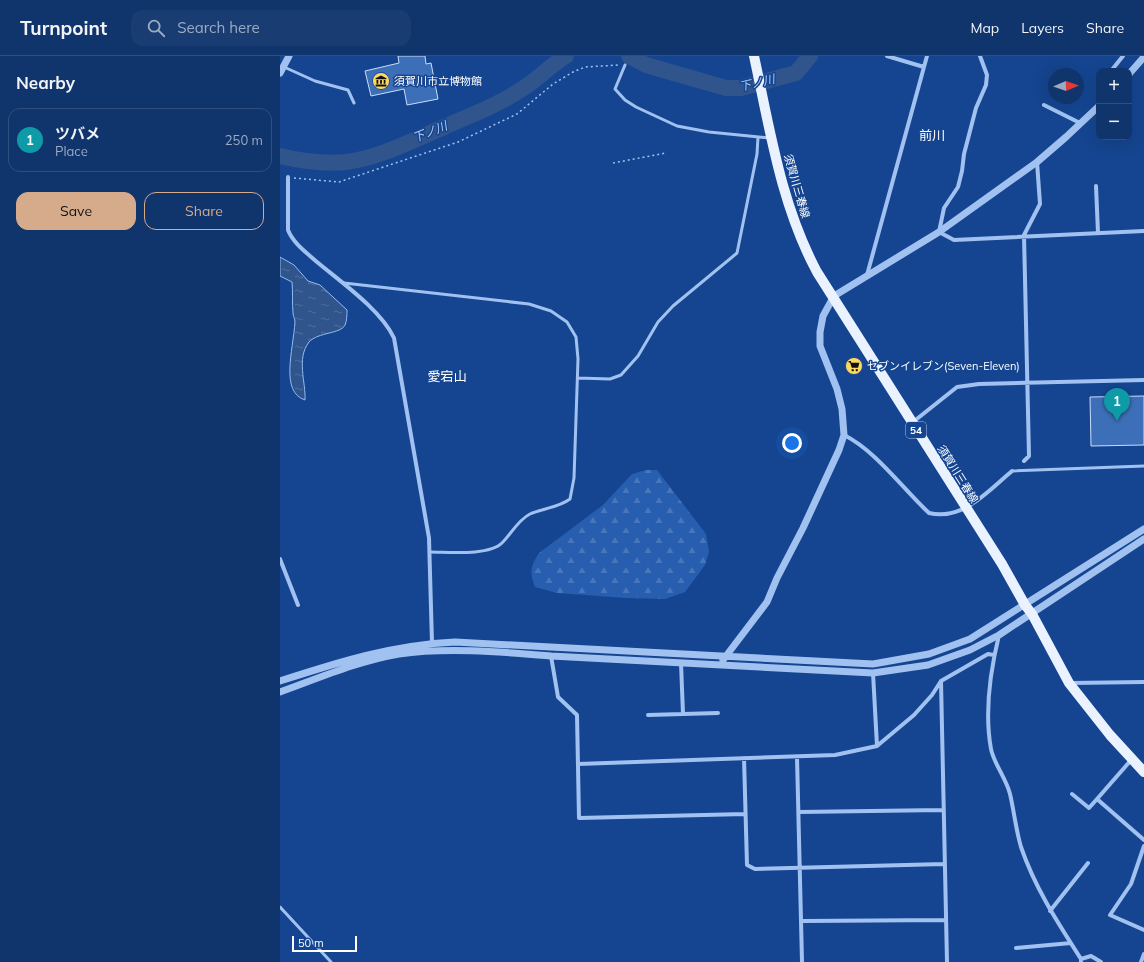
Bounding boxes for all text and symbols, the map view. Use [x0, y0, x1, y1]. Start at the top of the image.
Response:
search box [131, 10, 411, 46]
text: Turnpoint [20, 16, 107, 40]
icon: search [145, 17, 167, 39]
text: Search here [177, 18, 260, 37]
text: Map [970, 19, 999, 37]
text: Layers [1021, 19, 1064, 37]
text: Share [1086, 19, 1124, 37]
north arrow [1048, 68, 1084, 104]
map controls [1096, 68, 1132, 140]
button: + [1096, 68, 1132, 104]
museum icon: 須賀川市立博物館 [371, 71, 391, 91]
water label: 下ノ川 [738, 71, 778, 94]
text: Nearby [16, 72, 75, 93]
place label: 須賀川市立博物館 [394, 74, 482, 88]
button: − [1096, 104, 1132, 140]
water label: 下ノ川 [410, 117, 451, 145]
text: ツバメ [55, 124, 100, 143]
district label: 前川 [919, 127, 945, 143]
text: 1 [26, 132, 34, 148]
text: 250 m [225, 132, 263, 148]
text: Place [55, 143, 88, 159]
street label: 須賀川三春線 [781, 152, 813, 220]
button: Save [16, 192, 136, 230]
button: Share [144, 192, 264, 230]
supermarket icon: セブンイレブン(Seven-Eleven) [844, 356, 864, 376]
place label: セブンイレブン(Seven-Eleven) [867, 359, 1020, 373]
district label: 愛宕山 [427, 368, 467, 384]
pin: 1 [1104, 388, 1130, 421]
road number: 54 [906, 422, 926, 438]
your location [782, 433, 802, 453]
street label: 須賀川三春線 [935, 442, 981, 506]
scale bar [292, 934, 357, 953]
text: 50 m [298, 936, 324, 950]

